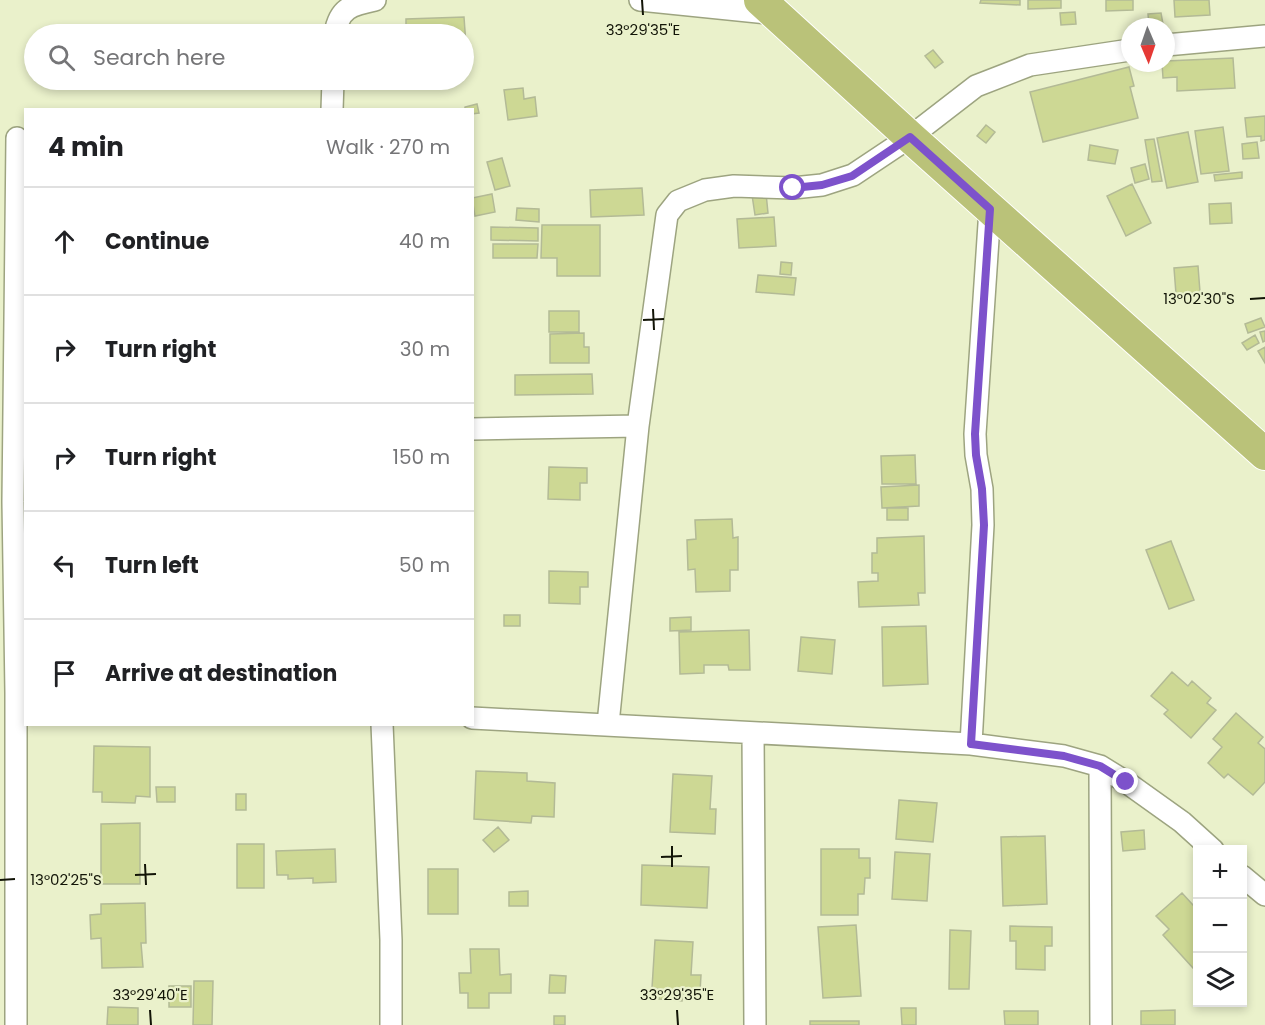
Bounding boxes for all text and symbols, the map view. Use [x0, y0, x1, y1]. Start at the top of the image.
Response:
north arrow [1121, 18, 1175, 72]
text: 33°29'35"E [606, 19, 680, 40]
search box [24, 24, 474, 90]
icon: search [45, 41, 78, 74]
text: Search here [93, 42, 226, 73]
text: 4 min [48, 129, 124, 165]
text: Walk · 270 m [326, 133, 450, 161]
route start [779, 174, 805, 200]
icon: ahead [48, 225, 81, 258]
text: Continue [105, 226, 209, 257]
text: 40 m [399, 227, 450, 255]
text: 13°02'30"S [1163, 288, 1235, 309]
icon: right [48, 333, 81, 366]
text: Turn right [105, 334, 216, 365]
text: 30 m [400, 335, 450, 363]
icon: right [48, 441, 81, 474]
text: Turn right [105, 442, 216, 473]
text: 150 m [393, 443, 450, 471]
icon: left [48, 549, 81, 582]
text: Turn left [105, 550, 199, 581]
text: 50 m [399, 551, 450, 579]
icon: arrive [48, 657, 81, 690]
text: Arrive at destination [105, 658, 337, 689]
route end [1112, 768, 1138, 794]
map controls [1193, 845, 1247, 1007]
button: + [1193, 845, 1247, 899]
text: 13°02'25"S [30, 869, 102, 890]
button: − [1193, 899, 1247, 953]
button: layers [1193, 953, 1247, 1007]
text: 33°29'40"E [112, 984, 188, 1005]
text: 33°29'35"E [640, 984, 714, 1005]

